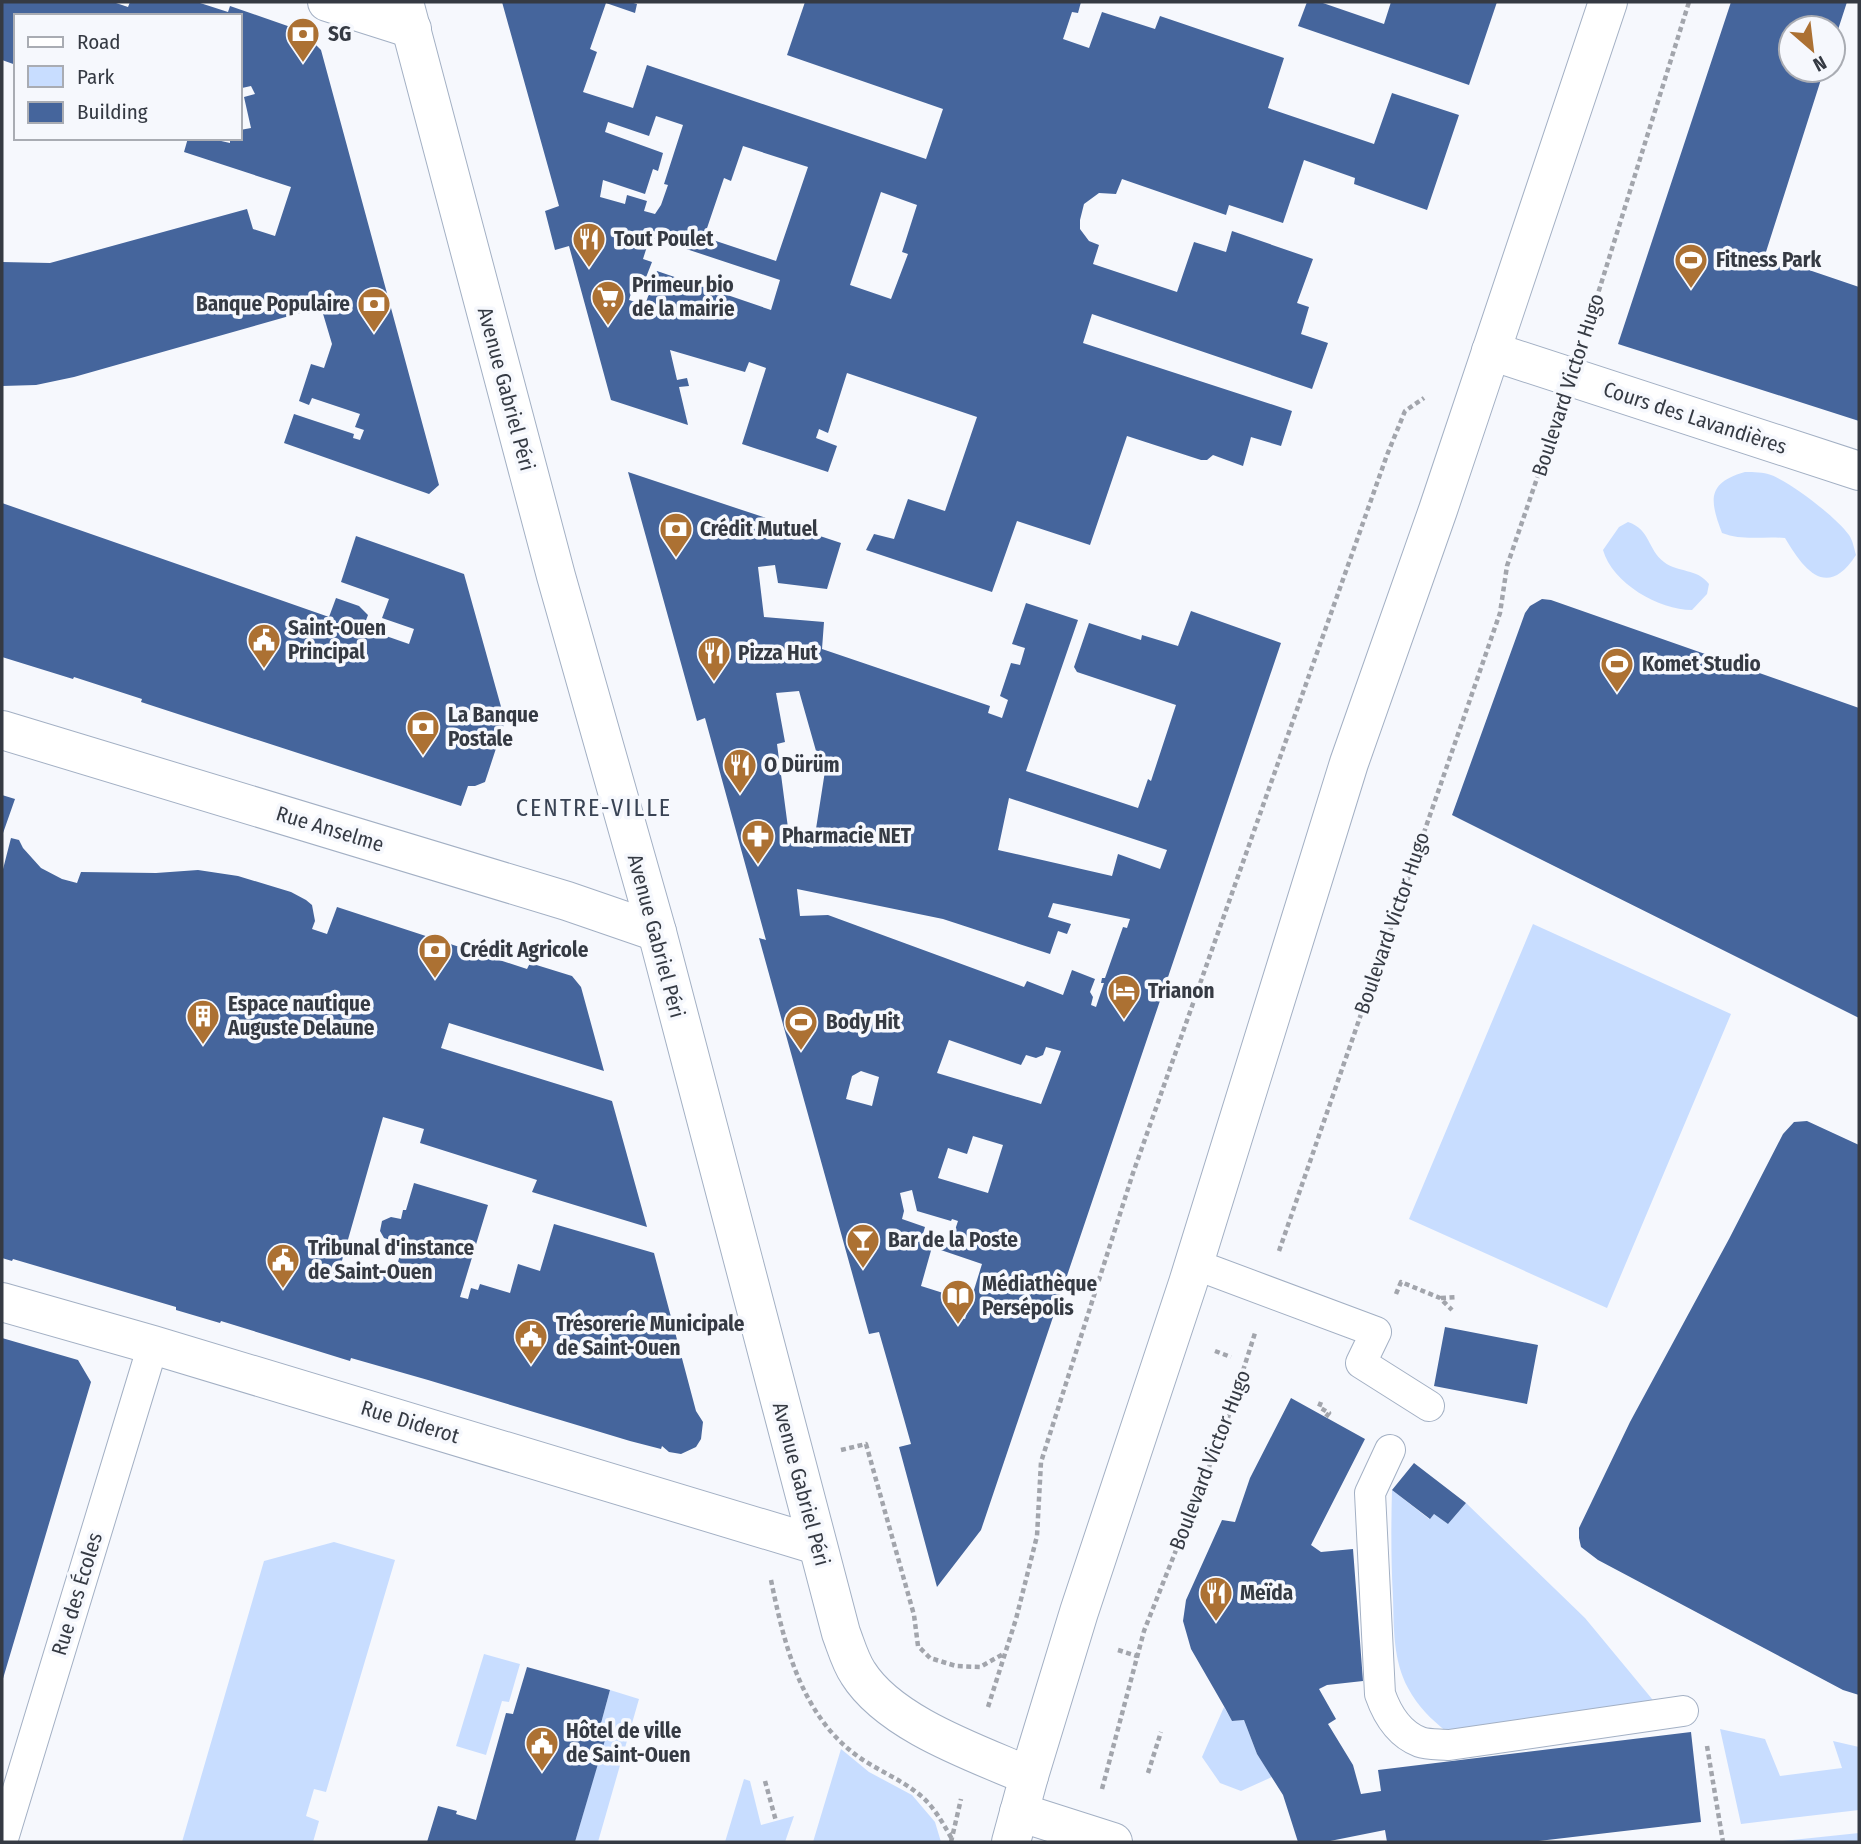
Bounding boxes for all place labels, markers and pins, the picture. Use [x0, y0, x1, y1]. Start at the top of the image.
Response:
bank icon: SG [284, 15, 322, 64]
place label: SG [328, 21, 351, 47]
restaurant icon: Tout Poulet [570, 220, 608, 269]
place label: Tout Poulet [614, 226, 714, 252]
sports icon: Fitness Park [1672, 241, 1710, 290]
place label: Fitness Park [1716, 247, 1821, 273]
place label: Primeur bio de la mairie [632, 272, 735, 322]
supermarket icon: Primeur bio de la mairie [589, 278, 627, 327]
bank icon: Banque Populaire [355, 285, 393, 334]
place label: Banque Populaire [196, 291, 350, 317]
bank icon: Crédit Mutuel [657, 510, 695, 559]
place label: Crédit Mutuel [700, 516, 818, 542]
place label: Saint-Ouen Principal [288, 615, 386, 665]
public building icon: Saint-Ouen Principal [245, 621, 283, 670]
restaurant icon: Pizza Hut [695, 634, 733, 683]
place label: Pizza Hut [738, 640, 819, 666]
sports icon: Komet Studio [1598, 645, 1636, 694]
place label: Komet Studio [1642, 651, 1761, 677]
place label: La Banque Postale [448, 702, 539, 752]
bank icon: La Banque Postale [404, 708, 442, 757]
restaurant icon: O Dürüm [721, 746, 759, 795]
place label: O Dürüm [764, 752, 840, 778]
pharmacy icon: Pharmacie NET [739, 817, 777, 866]
place label: Pharmacie NET [782, 823, 912, 849]
bank icon: Crédit Agricole [416, 931, 454, 980]
place label: Crédit Agricole [460, 937, 589, 963]
hotel icon: Trianon [1105, 972, 1143, 1021]
place label: Trianon [1148, 978, 1214, 1004]
place label: Espace nautique Auguste Delaune [227, 991, 375, 1041]
building icon: Espace nautique Auguste Delaune [184, 997, 222, 1046]
sports icon: Body Hit [782, 1003, 820, 1052]
place label: Body Hit [826, 1009, 901, 1035]
bar icon: Bar de la Poste [844, 1221, 882, 1270]
place label: Bar de la Poste [888, 1227, 1018, 1253]
place label: Tribunal d'instance de Saint-Ouen [308, 1235, 475, 1285]
public building icon: Tribunal d'instance de Saint-Ouen [264, 1241, 302, 1290]
place label: Médiathèque Persépolis [982, 1271, 1097, 1321]
library icon: Médiathèque Persépolis [939, 1277, 977, 1326]
place label: Trésorerie Municipale de Saint-Ouen [556, 1311, 745, 1361]
public building icon: Trésorerie Municipale de Saint-Ouen [512, 1317, 550, 1366]
restaurant icon: Meïda [1197, 1574, 1235, 1623]
place label: Meïda [1240, 1580, 1293, 1606]
place label: Hôtel de ville de Saint-Ouen [566, 1718, 690, 1768]
public building icon: Hôtel de ville de Saint-Ouen [523, 1724, 561, 1773]

